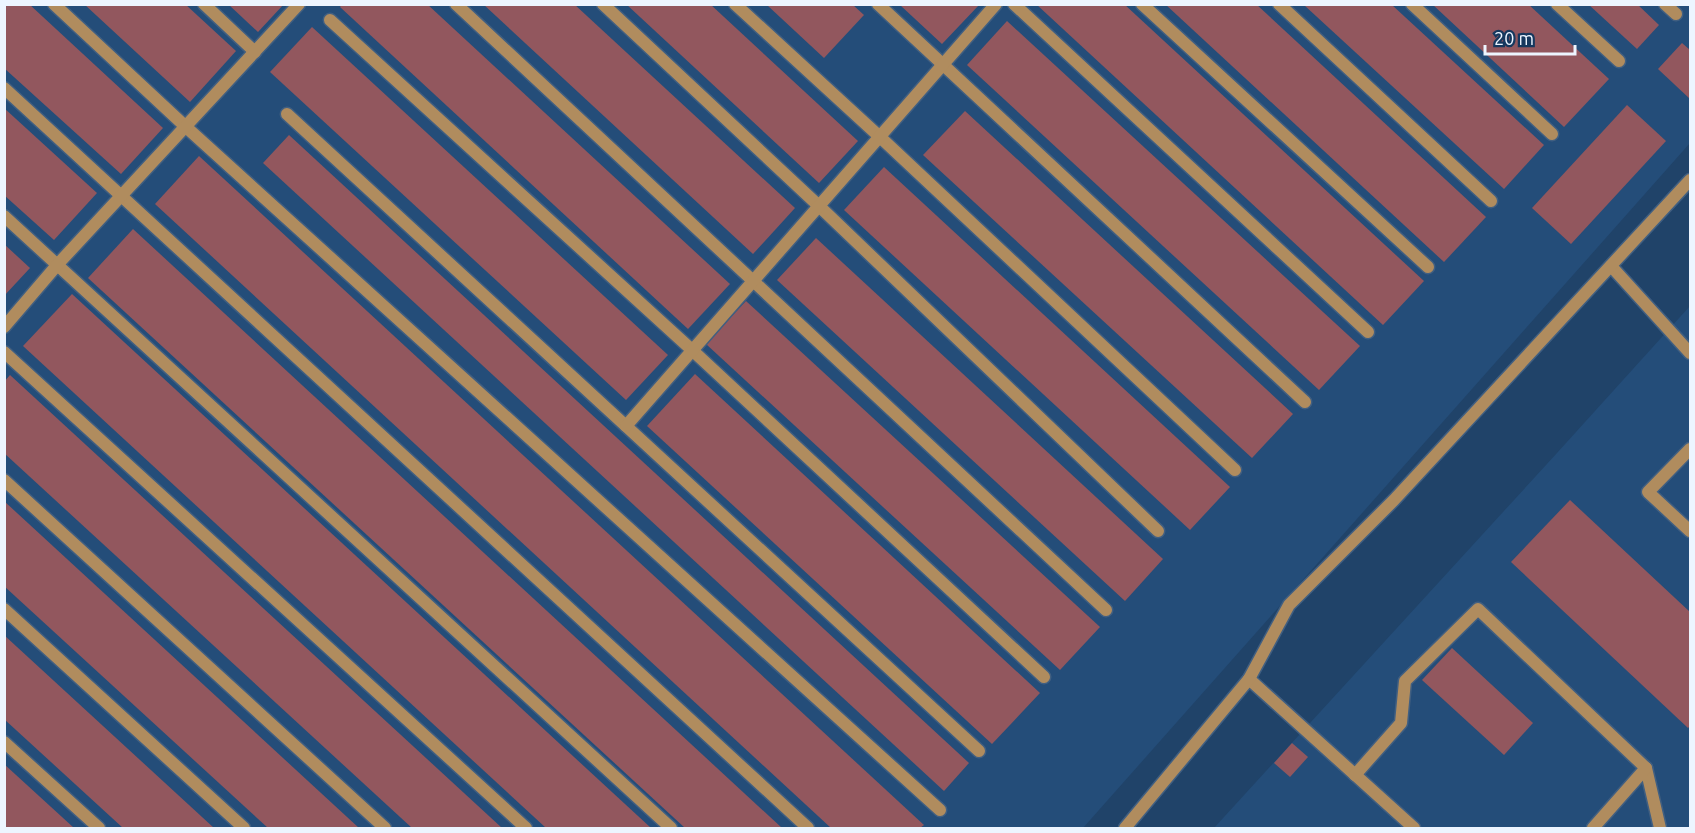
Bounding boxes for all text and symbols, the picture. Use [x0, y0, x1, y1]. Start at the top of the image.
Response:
scale bar [1485, 18, 1575, 56]
text: 20 m [1494, 28, 1534, 48]

